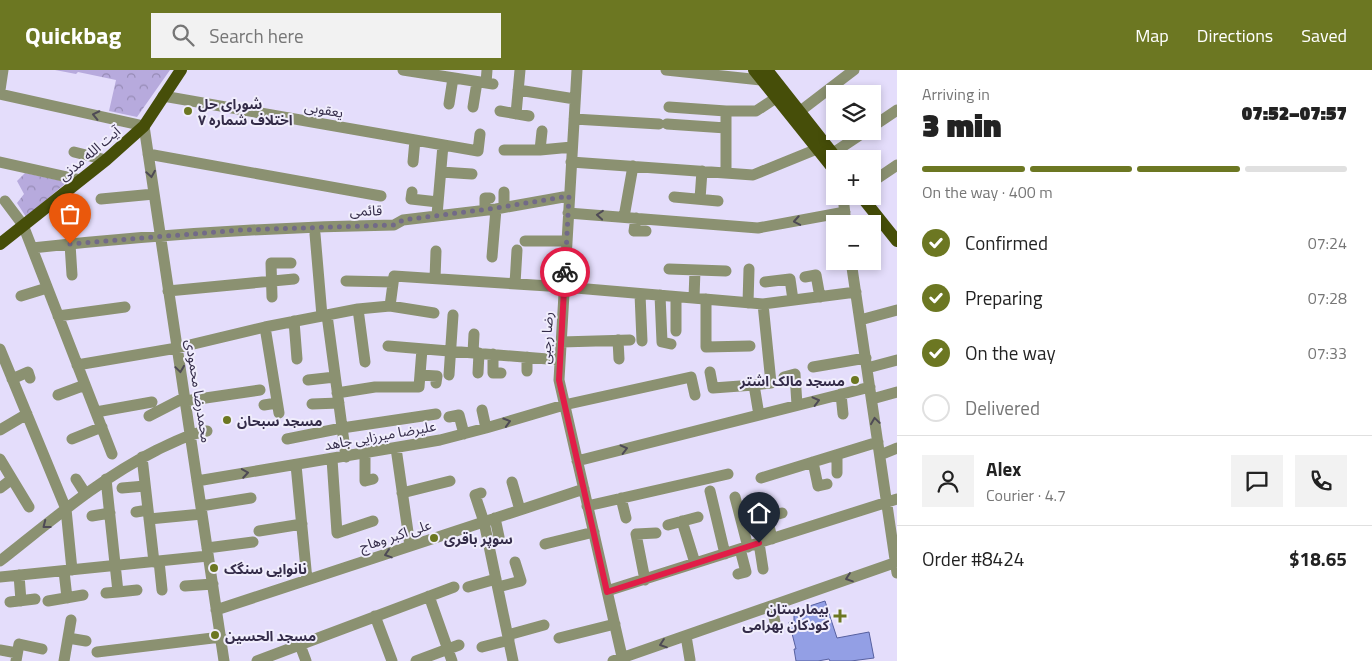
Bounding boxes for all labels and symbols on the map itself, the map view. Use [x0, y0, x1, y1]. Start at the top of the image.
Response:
place label: شورای حل اختلاف شماره ۷ [198, 93, 293, 130]
street label: یعقوبی [303, 95, 345, 123]
marker: شورای حل اختلاف شماره ۷ [182, 105, 194, 117]
one-way arrow [91, 110, 100, 121]
street label: آیت الله مدنی [53, 120, 125, 185]
one-way arrow [145, 170, 155, 178]
pin [49, 193, 91, 244]
street label: قائمی [350, 199, 382, 221]
one-way arrow [596, 210, 604, 221]
one-way arrow [792, 216, 801, 226]
courier [540, 247, 590, 297]
street label: رضا رجبی [534, 311, 558, 365]
street label: محمدرضا محمودی [180, 338, 218, 444]
one-way arrow [174, 366, 185, 374]
place label: مسجد مالک اشتر [739, 370, 845, 391]
marker: مسجد مالک اشتر [849, 374, 861, 386]
one-way arrow [811, 396, 819, 406]
place label: مسجد سبحان [237, 410, 322, 431]
marker: مسجد سبحان [221, 414, 233, 426]
street label: علیرضا میرزایی جاهد [323, 415, 437, 455]
one-way arrow [870, 416, 880, 425]
one-way arrow [503, 418, 511, 428]
one-way arrow [620, 444, 629, 455]
one-way arrow [241, 468, 249, 479]
pin [738, 492, 780, 543]
street label: علی اکبر وهاج [356, 514, 434, 557]
one-way arrow [42, 519, 52, 528]
place label: سوپر باقری [444, 528, 513, 549]
marker: سوپر باقری [428, 532, 440, 544]
one-way arrow [384, 548, 392, 558]
place label: نانوایی سنگک [224, 558, 307, 579]
marker: نانوایی سنگک [208, 562, 220, 574]
one-way arrow [846, 573, 854, 583]
place label: بیمارستان کودکان بهرامی [742, 598, 830, 635]
marker: بیمارستان کودکان بهرامی [833, 609, 847, 623]
place label: مسجد الحسین [225, 625, 316, 646]
marker: مسجد الحسین [209, 629, 221, 641]
one-way arrow [659, 638, 668, 648]

